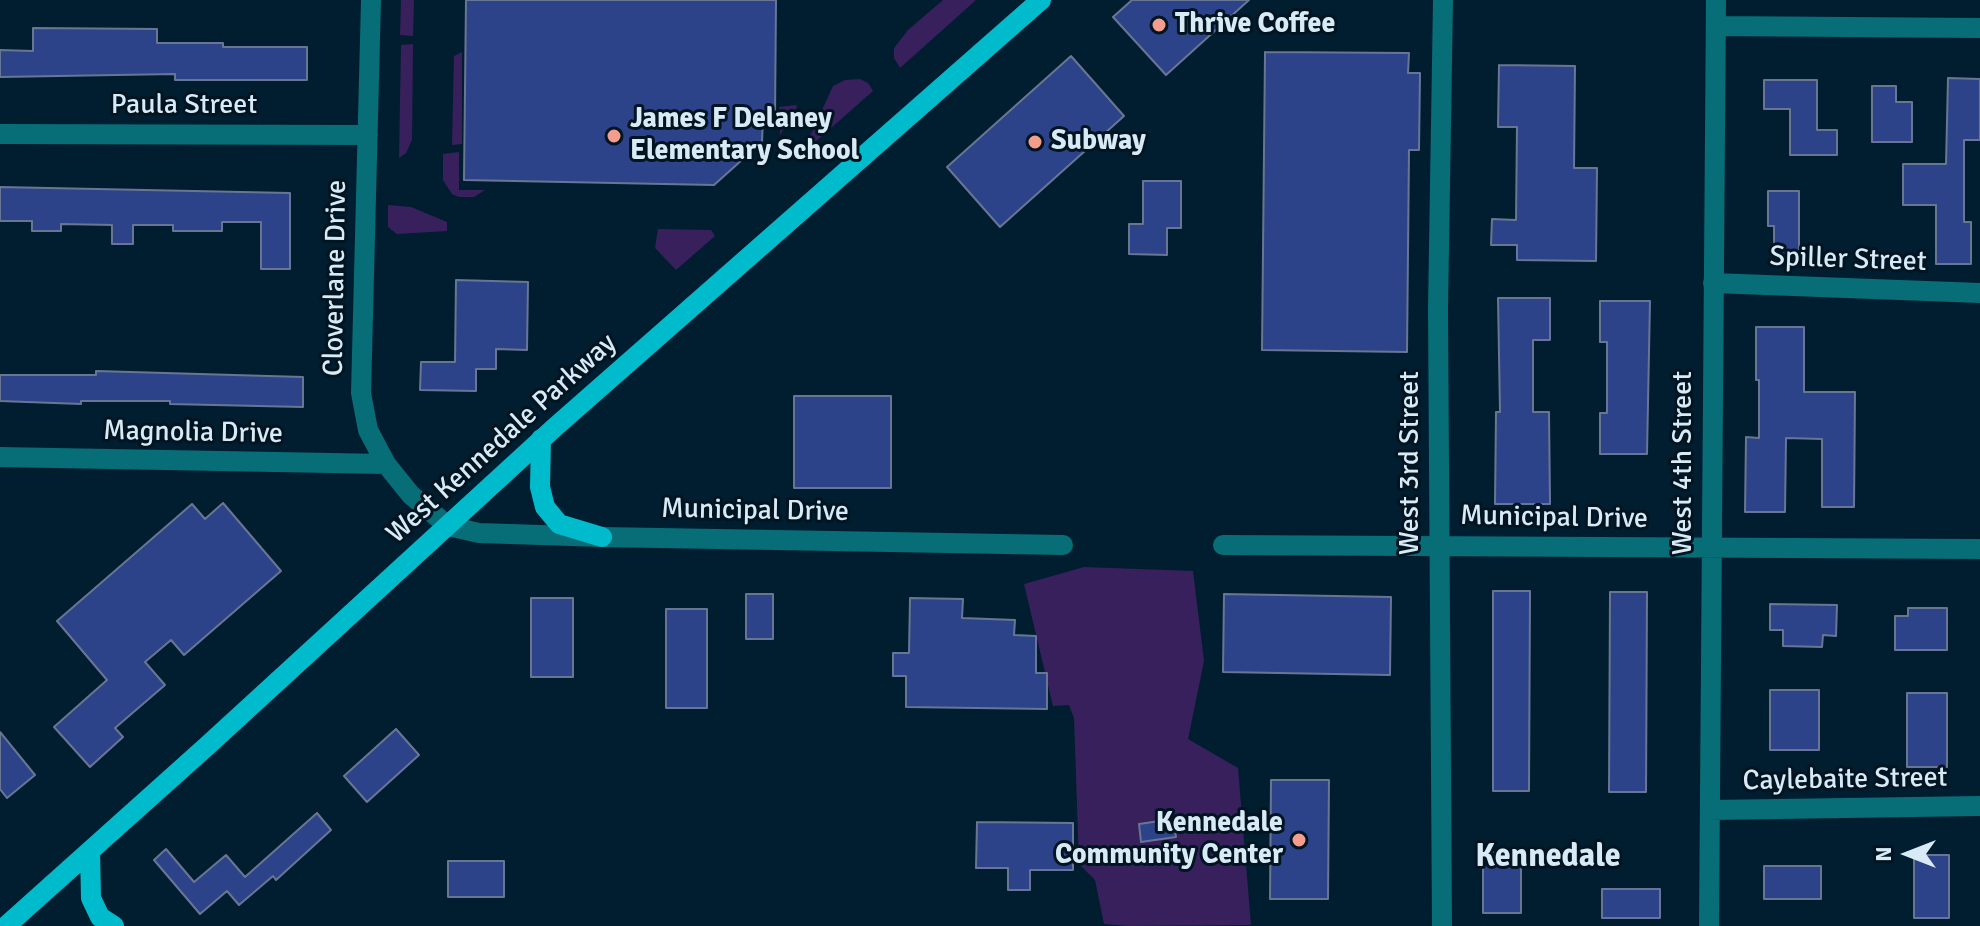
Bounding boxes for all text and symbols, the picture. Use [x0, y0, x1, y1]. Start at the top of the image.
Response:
place label: Thrive Coffee [1175, 8, 1335, 42]
marker: Thrive Coffee [1150, 16, 1168, 34]
street label: Paula Street [111, 89, 257, 123]
place label: James F Delaney Elementary School [630, 103, 859, 169]
place label: Subway [1051, 125, 1146, 159]
marker: James F Delaney Elementary School [605, 127, 623, 145]
marker: Subway [1026, 133, 1044, 151]
street label: Cloverlane Drive [317, 180, 355, 376]
street label: Spiller Street [1769, 240, 1927, 280]
street label: West Kennedale Parkway [380, 327, 624, 551]
street label: West 3rd Street [1394, 371, 1428, 555]
street label: West 4th Street [1667, 371, 1701, 555]
street label: Magnolia Drive [103, 415, 283, 451]
street label: Municipal Drive [661, 493, 849, 529]
street label: Municipal Drive [1460, 500, 1648, 536]
street label: Caylebaite Street [1742, 761, 1948, 799]
place label: Kennedale Community Center [1055, 807, 1283, 873]
north arrow [1868, 814, 1948, 894]
marker: Kennedale Community Center [1290, 831, 1308, 849]
district label: Kennedale [1475, 839, 1621, 877]
text: N [1870, 846, 1897, 862]

